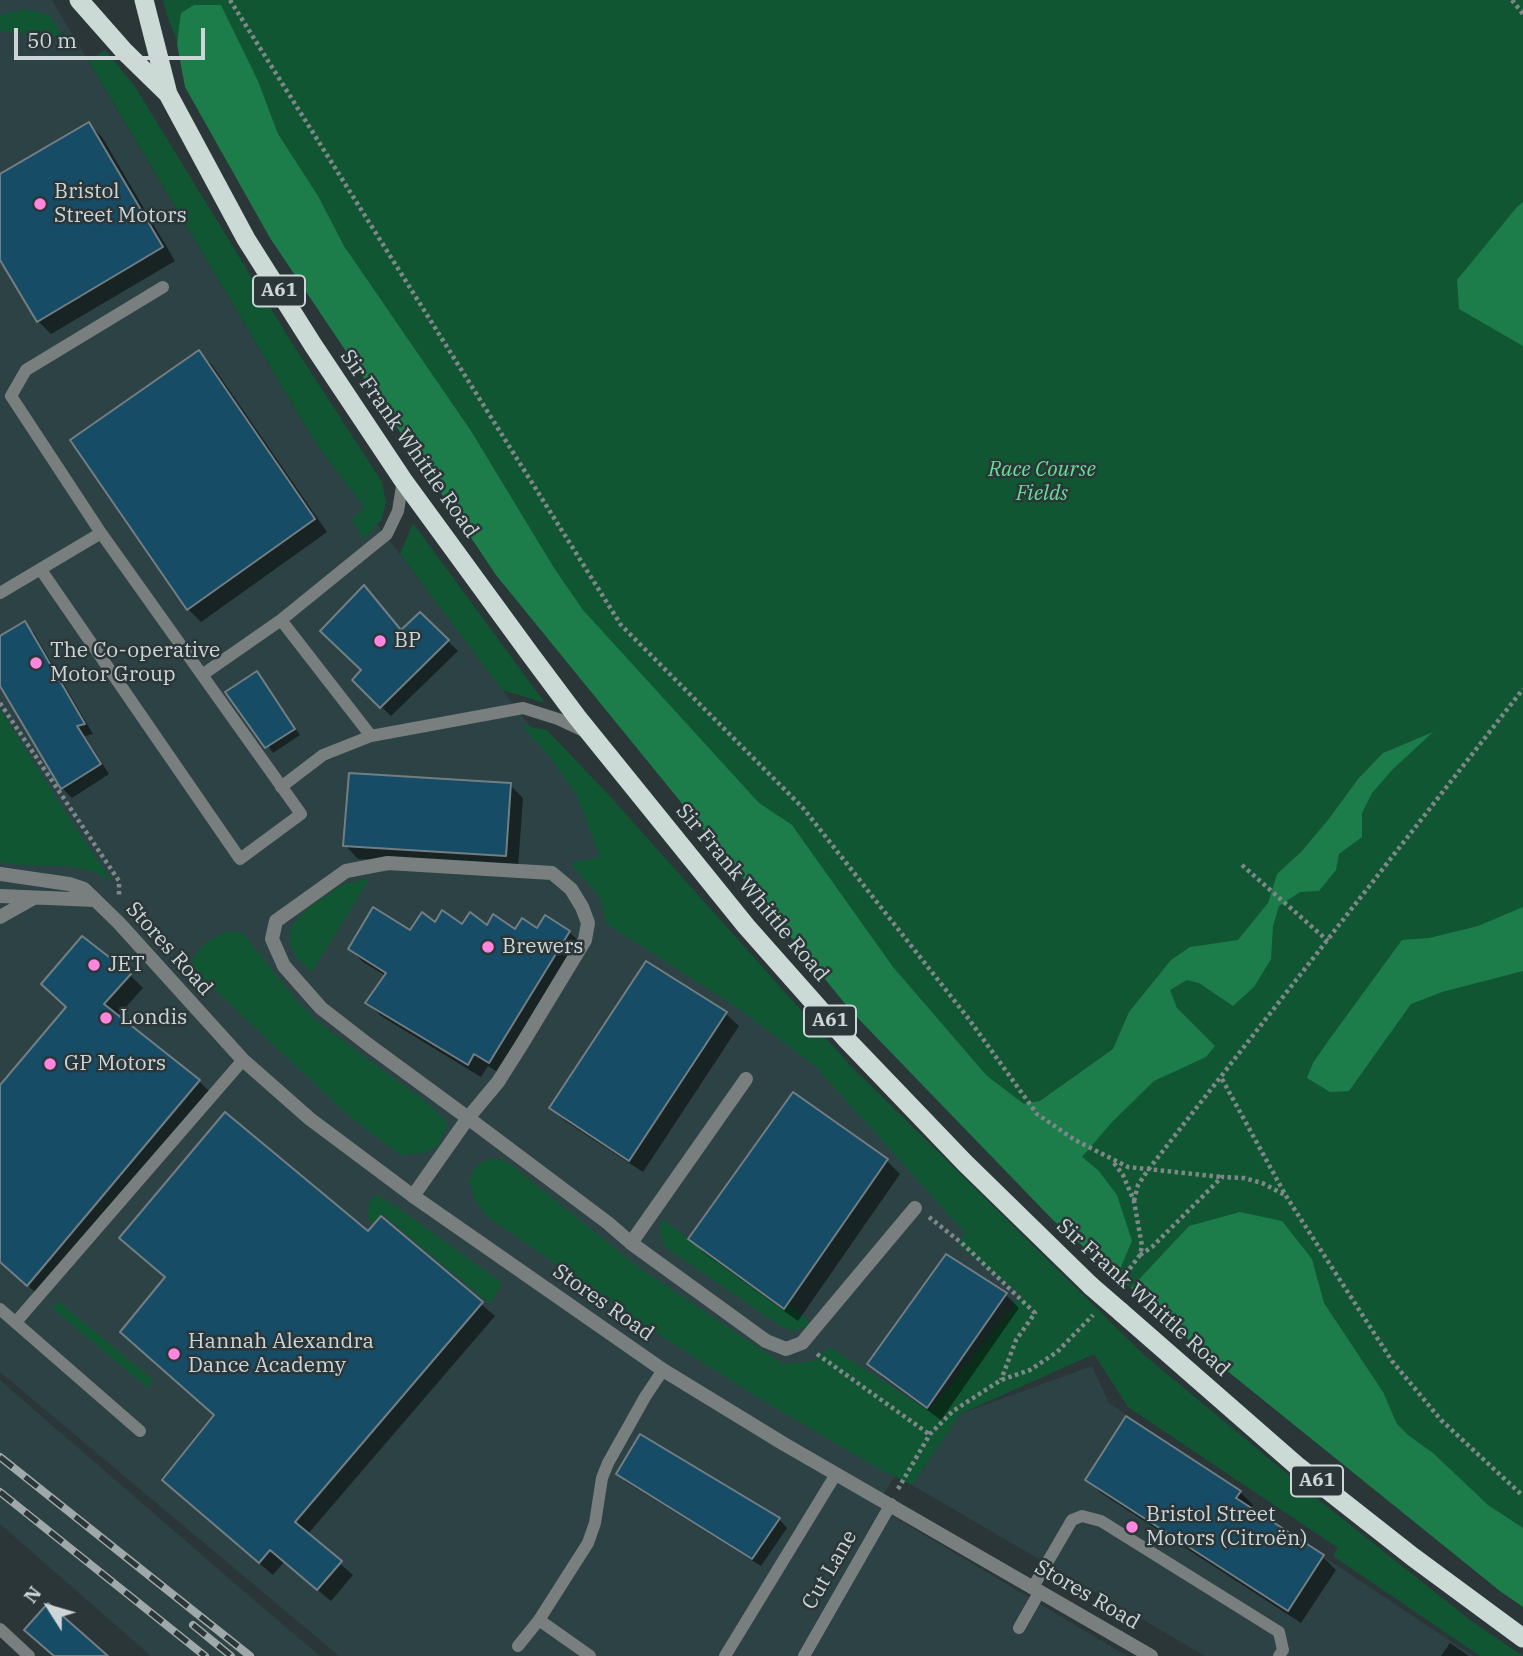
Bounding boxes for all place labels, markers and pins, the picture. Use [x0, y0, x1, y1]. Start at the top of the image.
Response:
place label: Bristol Street Motors [54, 179, 187, 229]
marker: Bristol Street Motors [32, 196, 48, 212]
place label: BP [394, 628, 421, 654]
marker: BP [372, 633, 388, 649]
place label: The Co-operative Motor Group [50, 638, 220, 688]
marker: The Co-operative Motor Group [28, 655, 44, 671]
place label: Brewers [502, 934, 584, 960]
marker: Brewers [480, 939, 496, 955]
place label: JET [108, 952, 145, 978]
marker: JET [86, 957, 102, 973]
place label: Londis [120, 1005, 187, 1031]
marker: Londis [98, 1010, 114, 1026]
place label: GP Motors [64, 1051, 166, 1077]
marker: GP Motors [42, 1056, 58, 1072]
place label: Hannah Alexandra Dance Academy [188, 1329, 374, 1379]
marker: Hannah Alexandra Dance Academy [166, 1346, 182, 1362]
place label: Bristol Street Motors (Citroën) [1146, 1502, 1307, 1552]
marker: Bristol Street Motors (Citroën) [1124, 1519, 1140, 1535]

